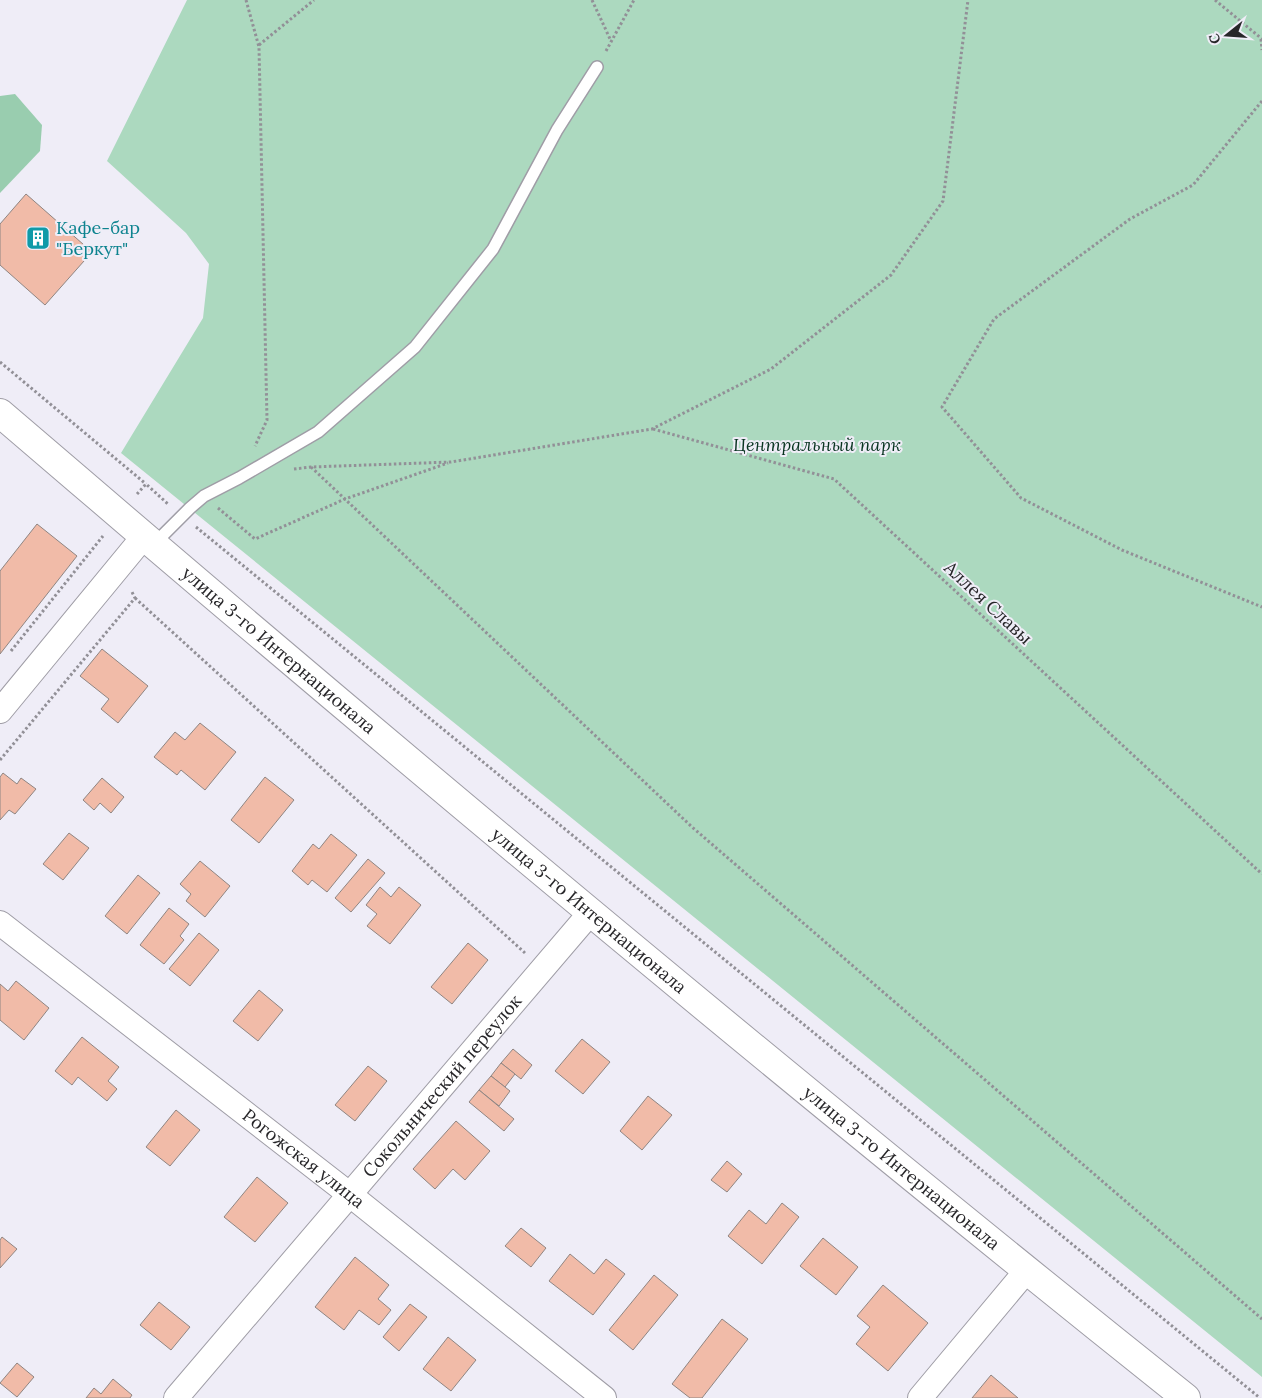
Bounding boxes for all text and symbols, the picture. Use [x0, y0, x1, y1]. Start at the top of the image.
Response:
north arrow [1202, 10, 1252, 60]
text: С [1204, 31, 1225, 46]
place label: Кафе-бар "Беркут" [56, 216, 140, 260]
building icon: Кафе-бар "Беркут" [25, 225, 51, 251]
park label: Центральный парк [733, 433, 901, 456]
street label: Аллея Славы [939, 555, 1037, 649]
street label: улица 3-го Интернационала [177, 561, 381, 739]
street label: улица 3-го Интернационала [487, 823, 691, 998]
street label: Сокольнический переулок [357, 989, 527, 1182]
street label: улица 3-го Интернационала [799, 1081, 1005, 1255]
street label: Рогожская улица [238, 1103, 369, 1213]

